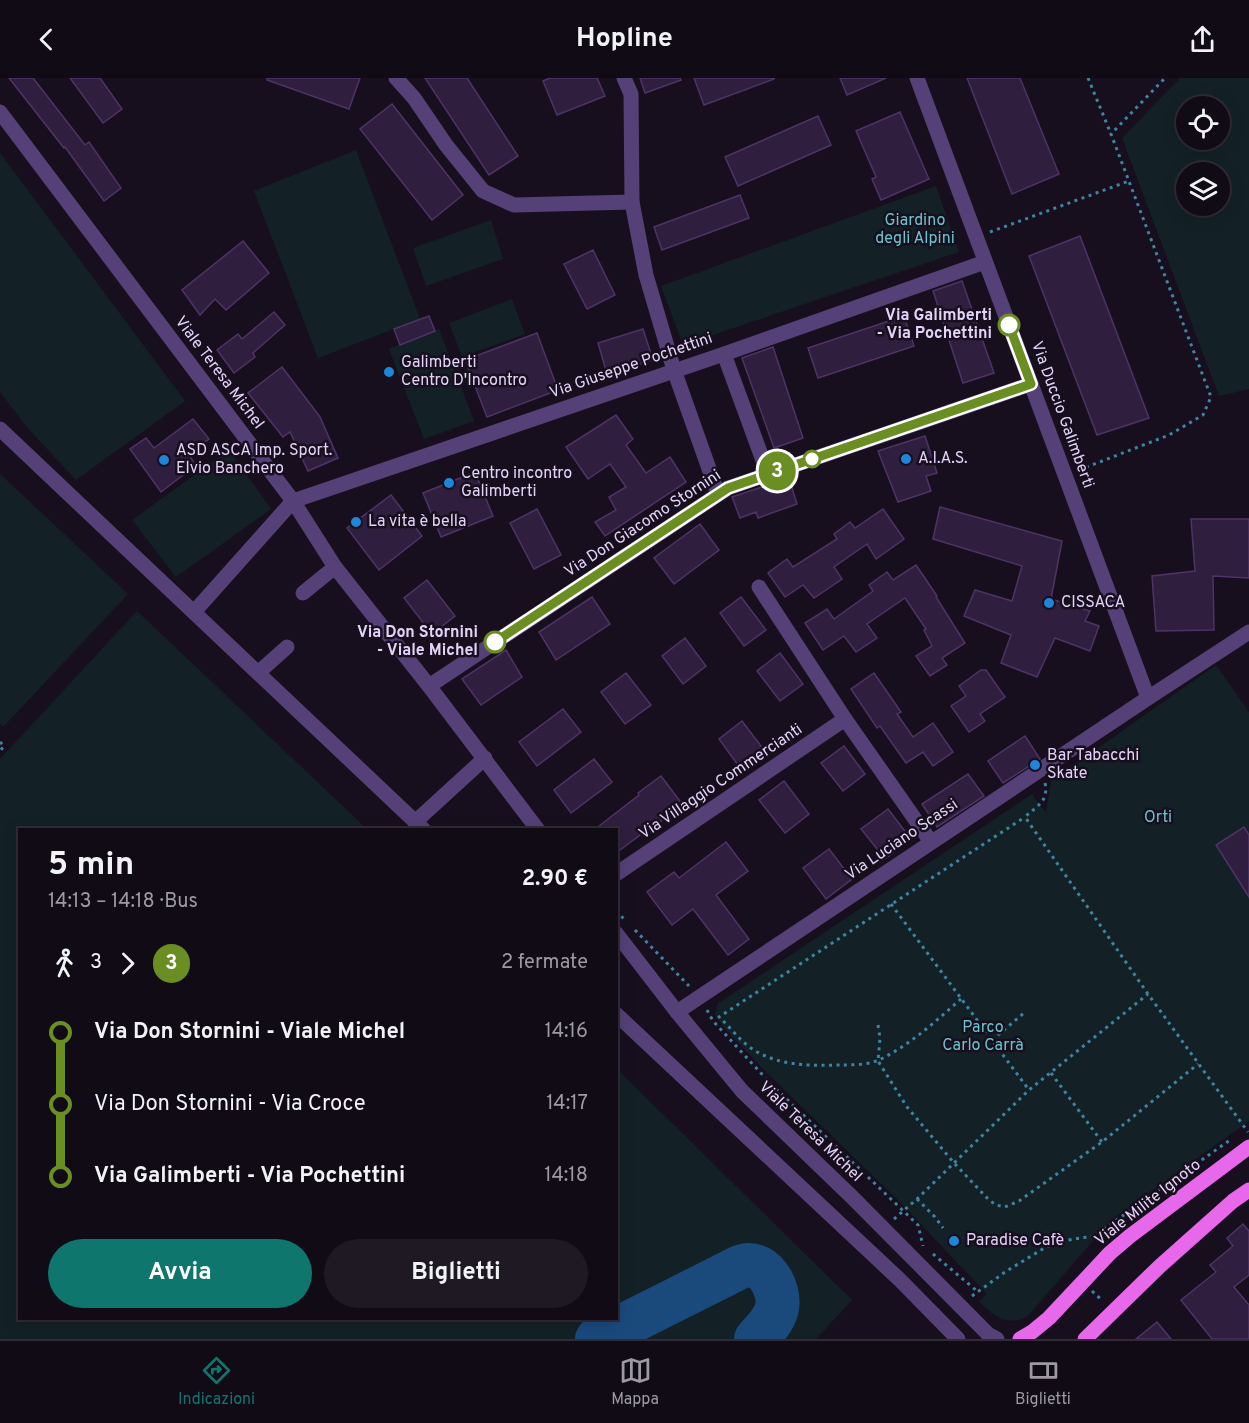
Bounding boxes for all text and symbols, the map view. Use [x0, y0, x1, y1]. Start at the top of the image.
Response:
text: Hopline [576, 22, 673, 56]
icon: back [30, 23, 63, 56]
icon: share [1186, 23, 1219, 56]
map controls [1176, 96, 1230, 216]
button: locate [1176, 96, 1230, 150]
button: layers [1176, 162, 1230, 216]
park label: Giardino degli Alpini [875, 211, 955, 249]
place label: Via Galimberti - Via Pochettini [877, 306, 992, 344]
street label: Viale Teresa Michel [170, 313, 268, 433]
marker: Via Galimberti - Via Pochettini [998, 314, 1020, 336]
street label: Via Giuseppe Pochettini [547, 329, 715, 403]
street label: Via Duccio Galimberti [1026, 339, 1098, 491]
place label: Galimberti Centro D'Incontro [401, 353, 527, 391]
marker: Galimberti Centro D'Incontro [382, 365, 396, 379]
place label: ASD ASCA Imp. Sport. Elvio Banchero [176, 441, 332, 479]
place label: A.I.A.S. [918, 449, 968, 469]
unlabelled marker [803, 450, 821, 468]
line badge: 3 [758, 452, 796, 490]
marker: A.I.A.S. [899, 452, 913, 466]
marker: ASD ASCA Imp. Sport. Elvio Banchero [157, 453, 171, 467]
text: 3 [771, 458, 783, 485]
place label: Centro incontro Galimberti [461, 464, 572, 502]
street label: Via Don Giacomo Stornini [561, 466, 725, 582]
marker: Centro incontro Galimberti [442, 476, 456, 490]
place label: La vita è bella [368, 512, 466, 532]
marker: La vita è bella [349, 515, 363, 529]
place label: CISSACA [1061, 593, 1126, 613]
marker: CISSACA [1042, 596, 1056, 610]
place label: Via Don Stornini - Viale Michel [357, 623, 478, 661]
marker: Via Don Stornini - Viale Michel [484, 631, 506, 653]
street label: Via Villaggio Commercianti [635, 720, 807, 844]
place label: Bar Tabacchi Skate [1047, 746, 1139, 784]
marker: Bar Tabacchi Skate [1028, 758, 1042, 772]
street label: Via Luciano Scassi [842, 795, 962, 885]
park label: Orti [1144, 808, 1172, 828]
text: 5 min [48, 845, 134, 887]
text: 2.90 € [522, 866, 588, 893]
text: 14:13 – 14:18 · Bus [48, 889, 198, 915]
icon: walk [48, 947, 81, 980]
icon: forward [111, 947, 144, 980]
text: 3 [90, 950, 102, 976]
text: 3 [165, 950, 178, 977]
text: 2 fermate [501, 950, 588, 976]
park label: Parco Carlo Carrà [942, 1018, 1024, 1056]
text: Via Don Stornini - Viale Michel [94, 1019, 405, 1046]
text: 14:16 [545, 1019, 588, 1045]
street label: Viale Teresa Michel [754, 1077, 866, 1187]
text: Via Don Stornini - Via Croce [94, 1091, 366, 1118]
text: 14:17 [546, 1091, 588, 1117]
street label: Viale Milite Ignoto [1091, 1155, 1205, 1251]
text: Via Galimberti - Via Pochettini [94, 1163, 405, 1190]
text: 14:18 [544, 1163, 588, 1189]
place label: Paradise Cafè [966, 1231, 1064, 1251]
marker: Paradise Cafè [947, 1234, 961, 1248]
button: Avvia [48, 1239, 312, 1308]
button: Biglietti [324, 1239, 588, 1308]
tab: Indicazioni [178, 1354, 255, 1410]
tab: Mappa [611, 1354, 659, 1410]
tab: Biglietti [1015, 1354, 1071, 1410]

